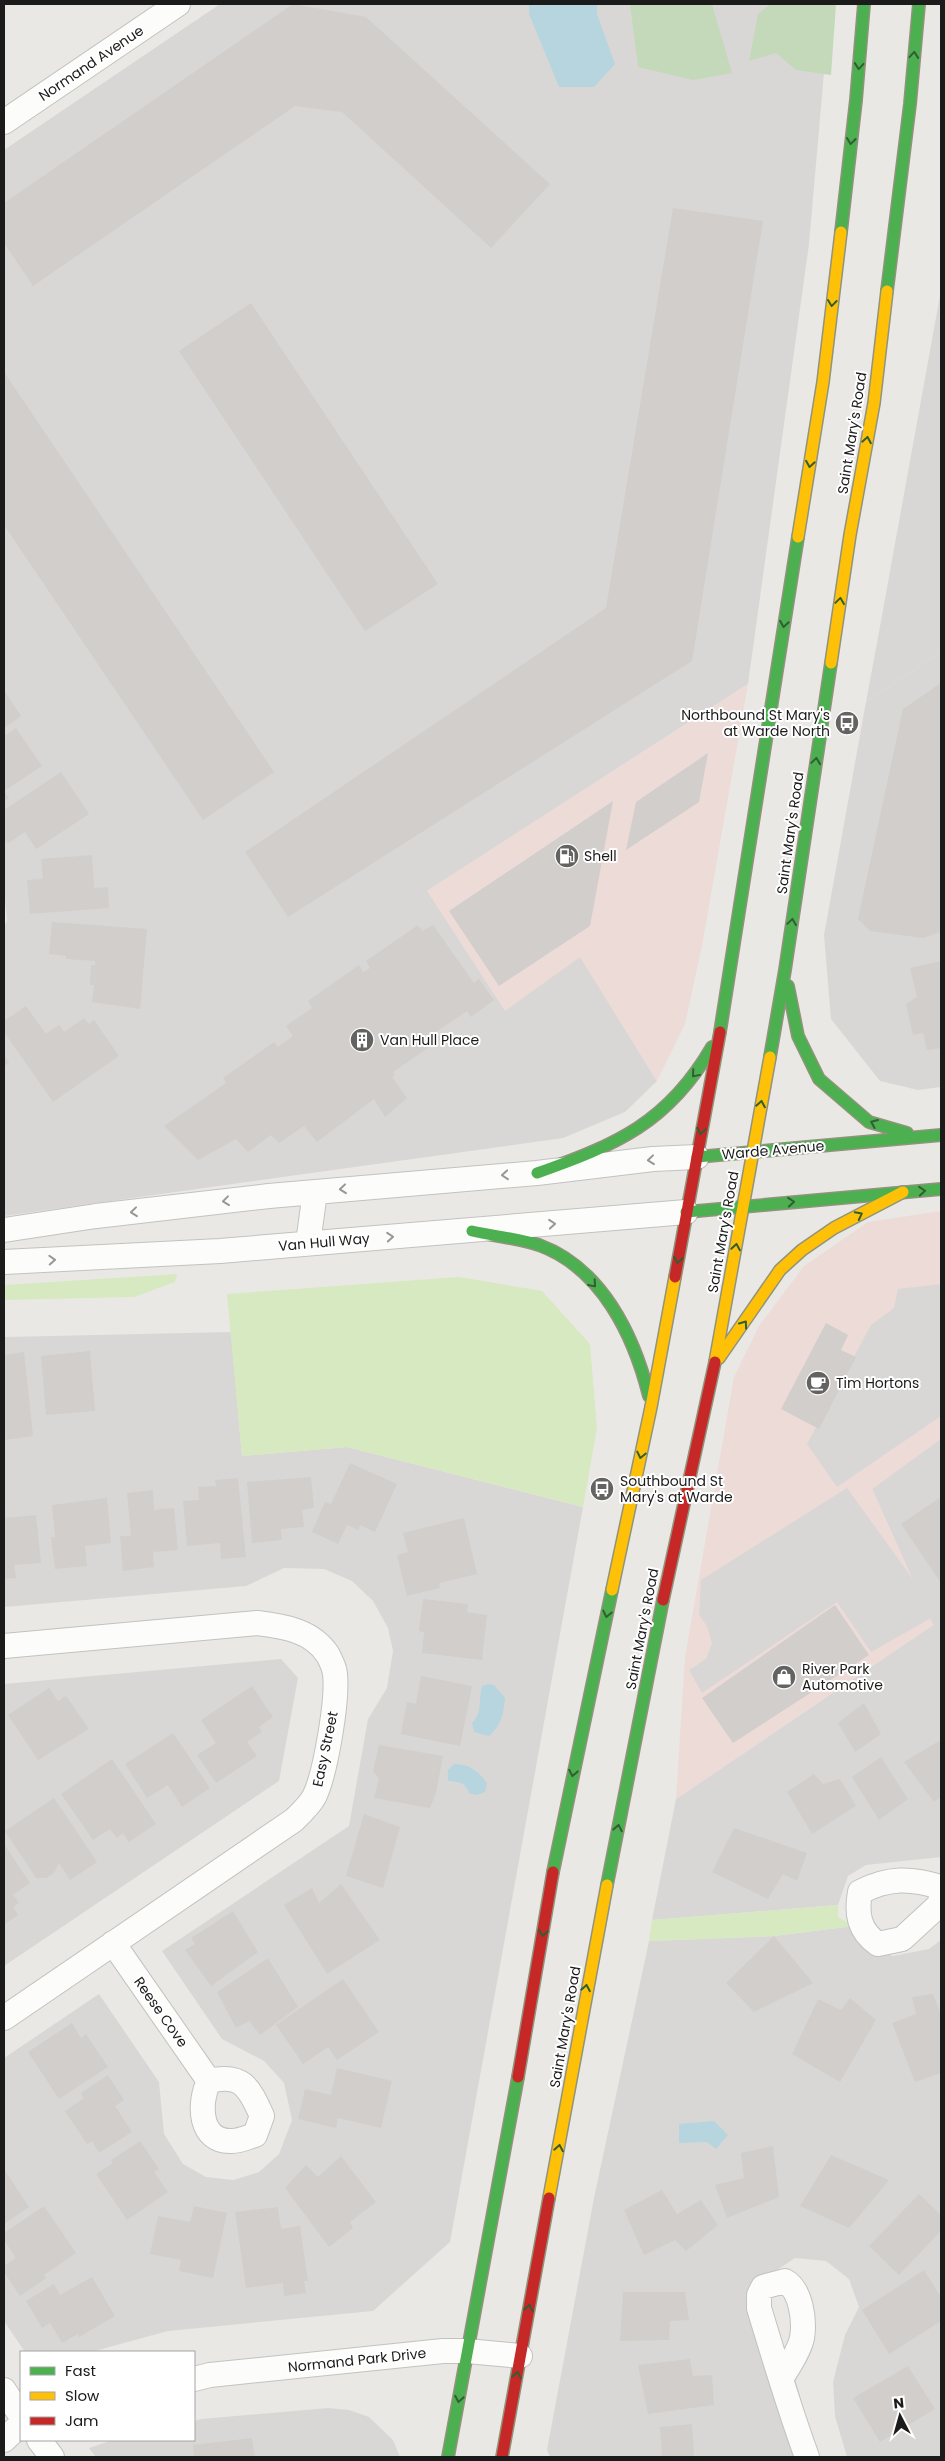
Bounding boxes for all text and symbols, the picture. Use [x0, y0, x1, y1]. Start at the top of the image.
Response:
street label: Normand Avenue [35, 20, 148, 106]
one-way arrow [909, 51, 920, 59]
one-way arrow [854, 62, 865, 70]
one-way arrow [846, 138, 857, 146]
one-way arrow [827, 299, 838, 307]
street label: Saint Mary's Road [832, 371, 872, 495]
one-way arrow [861, 436, 872, 445]
one-way arrow [805, 460, 816, 468]
one-way arrow [834, 596, 845, 604]
one-way arrow [780, 620, 790, 629]
place label: Northbound St Mary's at Warde North [681, 705, 830, 741]
bus stop icon: Northbound St Mary's at Warde North [834, 710, 860, 736]
one-way arrow [810, 757, 821, 765]
street label: Saint Mary's Road [772, 771, 808, 895]
fuel station icon: Shell [554, 843, 580, 869]
place label: Shell [584, 846, 617, 866]
one-way arrow [786, 918, 797, 926]
building icon: Van Hull Place [349, 1027, 375, 1053]
place label: Van Hull Place [380, 1030, 479, 1050]
one-way arrow [691, 1068, 700, 1077]
one-way arrow [756, 1099, 766, 1108]
one-way arrow [870, 1118, 879, 1129]
one-way arrow [697, 1127, 707, 1136]
street label: Warde Avenue [721, 1136, 825, 1164]
one-way arrow [647, 1154, 655, 1165]
one-way arrow [500, 1169, 508, 1180]
street label: Saint Mary's Road [702, 1170, 744, 1294]
one-way arrow [338, 1183, 346, 1194]
one-way arrow [918, 1185, 926, 1196]
one-way arrow [221, 1195, 229, 1206]
one-way arrow [788, 1197, 796, 1208]
one-way arrow [130, 1206, 138, 1217]
one-way arrow [854, 1211, 863, 1221]
one-way arrow [549, 1219, 557, 1230]
street label: Van Hull Way [277, 1228, 371, 1256]
one-way arrow [387, 1232, 395, 1243]
one-way arrow [730, 1242, 740, 1251]
one-way arrow [49, 1254, 57, 1265]
one-way arrow [673, 1255, 683, 1264]
one-way arrow [588, 1278, 597, 1287]
one-way arrow [738, 1320, 747, 1330]
cafe icon: Tim Hortons [805, 1370, 831, 1396]
place label: Tim Hortons [836, 1373, 919, 1393]
one-way arrow [636, 1451, 647, 1459]
place label: Southbound St Mary's at Warde [620, 1471, 733, 1507]
bus stop icon: Southbound St Mary's at Warde [589, 1476, 615, 1502]
street label: Saint Mary's Road [620, 1567, 664, 1691]
one-way arrow [602, 1609, 612, 1618]
place label: River Park Automotive [802, 1659, 883, 1695]
shop icon: River Park Automotive [771, 1664, 797, 1690]
street label: Easy Street [307, 1709, 343, 1789]
one-way arrow [568, 1768, 578, 1777]
one-way arrow [612, 1824, 622, 1833]
one-way arrow [538, 1929, 549, 1937]
street label: Saint Mary's Road [544, 1965, 586, 2089]
street label: Reese Cove [129, 1973, 193, 2052]
one-way arrow [581, 1983, 591, 1992]
one-way arrow [553, 2143, 563, 2152]
one-way arrow [523, 2303, 534, 2312]
street label: Normand Park Drive [287, 2343, 427, 2377]
legend [20, 2351, 195, 2441]
text: Fast [65, 2360, 96, 2381]
one-way arrow [511, 2370, 521, 2379]
text: Slow [65, 2385, 100, 2406]
north arrow [875, 2391, 925, 2441]
text: N [892, 2393, 905, 2414]
one-way arrow [454, 2394, 464, 2403]
text: Jam [65, 2410, 99, 2431]

